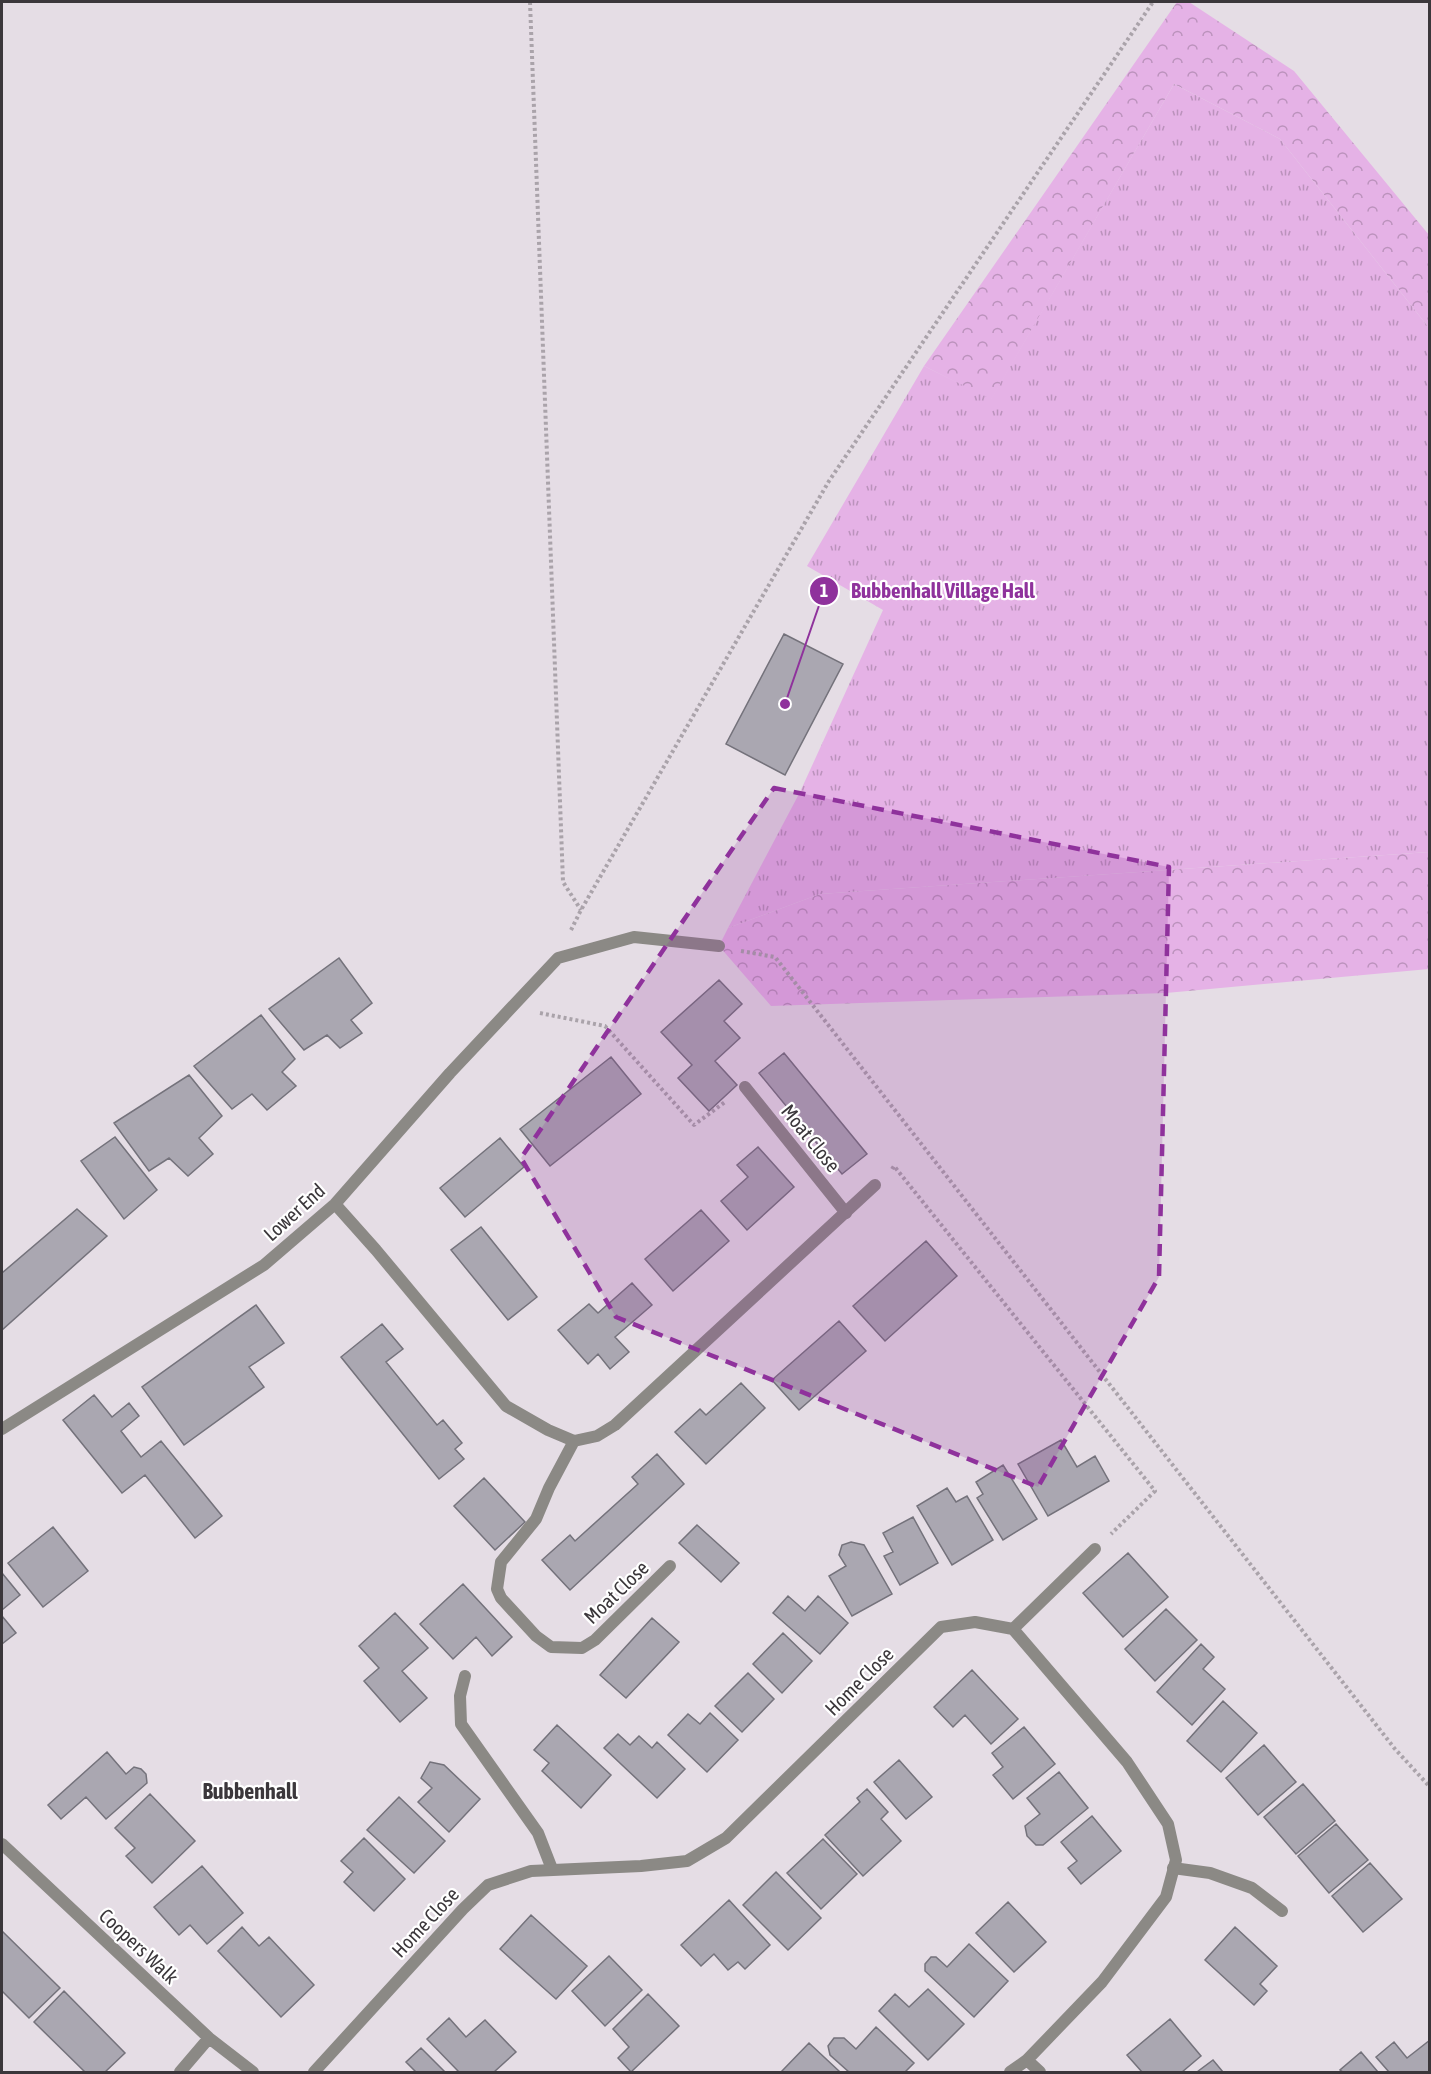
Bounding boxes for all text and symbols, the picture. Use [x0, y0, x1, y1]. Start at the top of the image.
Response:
callout: Bubbenhall Village Hall [809, 571, 1046, 610]
text: Bubbenhall Village Hall [851, 578, 1035, 602]
text: 1 [820, 580, 828, 601]
street label: Moat Close [777, 1100, 845, 1176]
street label: Lower End [259, 1179, 329, 1245]
street label: Moat Close [579, 1556, 653, 1628]
street label: Home Close [820, 1642, 898, 1720]
district label: Bubbenhall [202, 1778, 299, 1804]
street label: Home Close [387, 1882, 463, 1962]
street label: Coopers Walk [95, 1904, 183, 1988]

